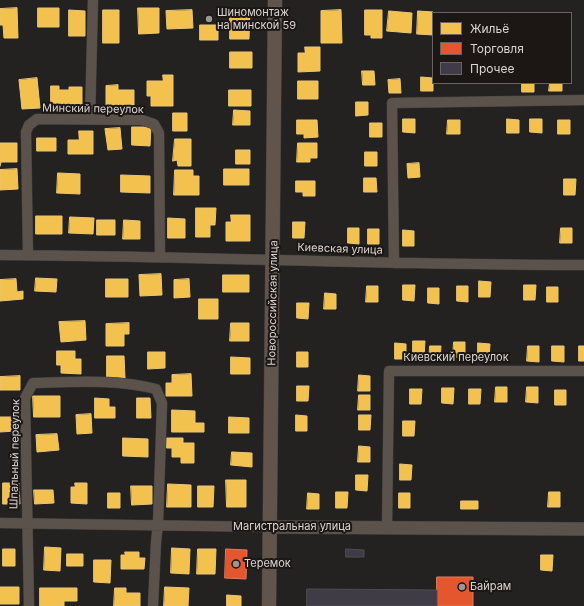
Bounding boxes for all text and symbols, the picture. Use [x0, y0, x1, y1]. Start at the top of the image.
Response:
place label: Шиномонтаж на минской 59 [217, 6, 296, 32]
legend [432, 12, 572, 84]
marker: Шиномонтаж на минской 59 [204, 14, 214, 24]
text: Жильё [470, 21, 509, 36]
text: Торговля [470, 41, 524, 56]
text: Прочее [470, 61, 515, 76]
street label: Минский переулок [42, 102, 144, 116]
street label: Новороссийская улица [265, 240, 281, 366]
street label: Киевская улица [297, 241, 383, 257]
street label: Киевский переулок [403, 351, 509, 365]
street label: Шпальный переулок [7, 399, 23, 509]
street label: Магистральная улица [233, 520, 351, 534]
place label: Теремок [244, 557, 291, 571]
marker: Теремок [231, 559, 241, 569]
place label: Байрам [470, 580, 511, 594]
marker: Байрам [457, 582, 467, 592]

